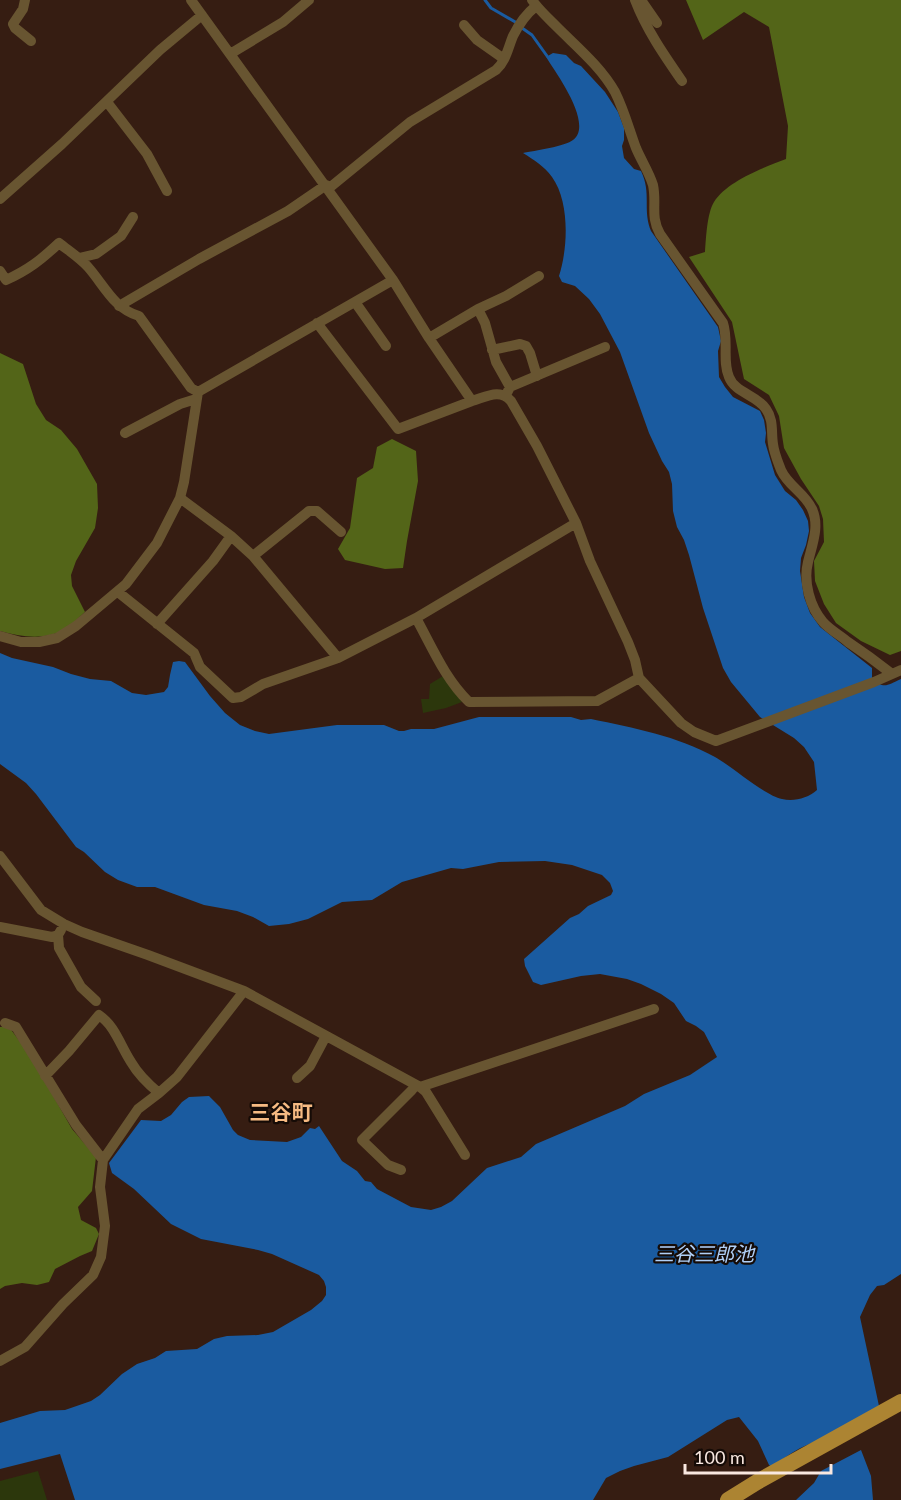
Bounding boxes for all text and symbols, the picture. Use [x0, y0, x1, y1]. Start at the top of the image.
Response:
district label: 三谷町 [250, 1099, 313, 1124]
water label: 三谷三郎池 [654, 1241, 756, 1265]
scale bar [685, 1437, 830, 1475]
text: 100 m [694, 1446, 745, 1468]

